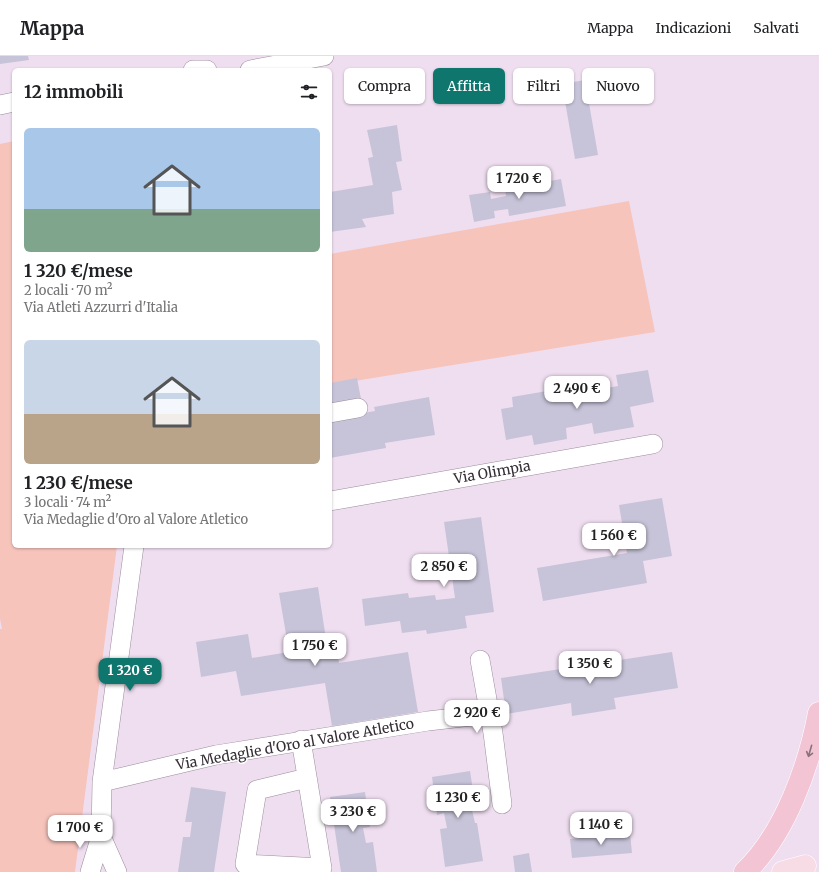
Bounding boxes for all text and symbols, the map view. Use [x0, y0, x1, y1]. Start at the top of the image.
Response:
text: Mappa [20, 16, 84, 40]
text: Mappa [587, 19, 633, 37]
text: Indicazioni [655, 19, 731, 37]
text: Salvati [753, 19, 799, 37]
chip: Compra [344, 68, 425, 104]
chip: Affitta [433, 68, 505, 104]
chip: Filtri [513, 68, 574, 104]
chip: Nuovo [582, 68, 654, 104]
text: 12 immobili [24, 81, 123, 103]
icon: filters [298, 81, 320, 103]
icon: home [136, 154, 208, 226]
pin: 1 720 € [482, 166, 556, 200]
text: 1 720 € [496, 170, 542, 187]
text: 1 320 €/mese [24, 260, 133, 282]
text: 2 locali · 70 m² [24, 282, 113, 299]
text: Via Atleti Azzurri d'Italia [24, 299, 178, 316]
icon: home [136, 366, 208, 438]
pin: 2 490 € [540, 376, 614, 410]
text: 2 490 € [553, 380, 601, 397]
street label: Via Olimpia [451, 456, 532, 488]
text: 1 230 €/mese [24, 472, 133, 494]
text: 3 locali · 74 m² [24, 494, 111, 511]
text: Via Medaglie d'Oro al Valore Atletico [24, 511, 248, 528]
pin: 1 560 € [577, 523, 651, 557]
text: 1 560 € [591, 527, 637, 544]
pin: 2 850 € [407, 554, 481, 588]
text: 2 850 € [420, 558, 468, 575]
pin: 1 750 € [278, 633, 352, 667]
text: 1 750 € [292, 637, 338, 654]
pin: 1 350 € [553, 651, 627, 685]
text: 1 350 € [568, 655, 612, 672]
pin: 1 320 € [93, 658, 167, 692]
text: 1 320 € [107, 662, 153, 679]
pin: 2 920 € [440, 700, 514, 734]
text: 2 920 € [453, 704, 501, 721]
street label: Via Medaglie d'Oro al Valore Atletico [174, 714, 415, 774]
one-way arrow [805, 744, 813, 757]
pin: 1 230 € [421, 785, 495, 819]
text: 1 230 € [435, 789, 481, 806]
pin: 3 230 € [316, 799, 390, 833]
text: 3 230 € [330, 803, 376, 820]
pin: 1 140 € [564, 812, 638, 846]
pin: 1 700 € [43, 815, 117, 849]
text: 1 140 € [579, 816, 623, 833]
text: 1 700 € [57, 819, 103, 836]

